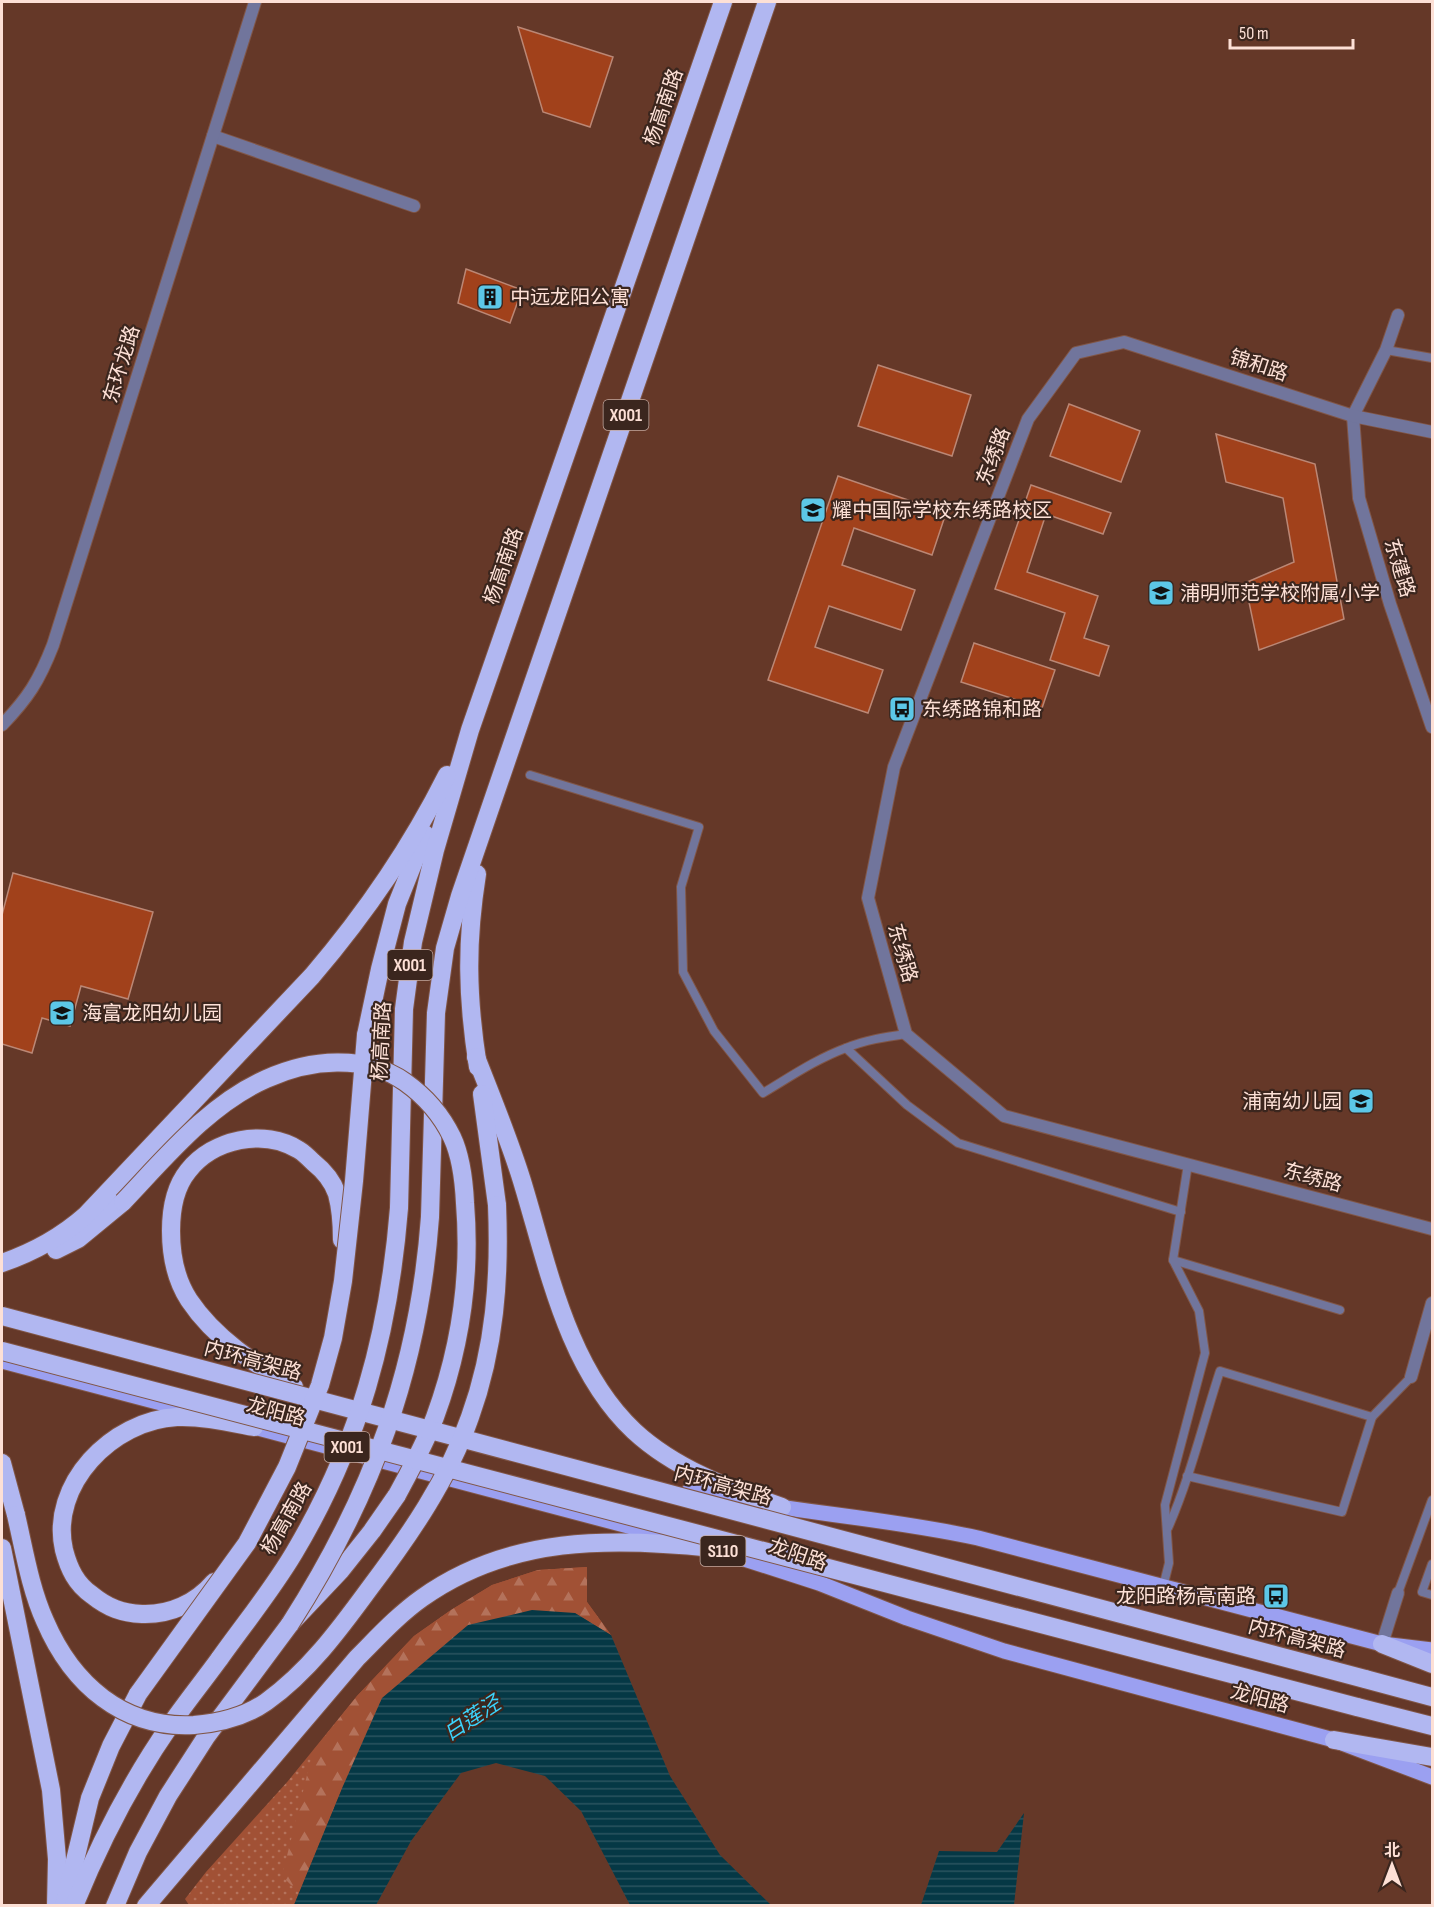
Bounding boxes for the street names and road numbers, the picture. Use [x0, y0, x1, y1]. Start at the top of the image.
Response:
street label: 杨高南路 [640, 66, 688, 149]
street label: 东环龙路 [99, 323, 145, 406]
street label: 锦和路 [1226, 345, 1291, 387]
road number: X001 [604, 400, 648, 430]
street label: 东绣路 [972, 424, 1016, 489]
street label: 杨高南路 [480, 525, 528, 608]
street label: 东建路 [1379, 536, 1419, 600]
street label: 东绣路 [882, 921, 922, 985]
road number: X001 [388, 950, 432, 980]
street label: 杨高南路 [368, 1000, 396, 1082]
street label: 东绣路 [1281, 1159, 1345, 1197]
street label: 内环高架路 [201, 1336, 304, 1385]
street label: 龙阳路 [244, 1393, 308, 1431]
road number: X001 [324, 1432, 370, 1462]
street label: 内环高架路 [671, 1461, 774, 1510]
street label: 杨高南路 [256, 1478, 317, 1559]
street label: 龙阳路 [765, 1534, 830, 1576]
road number: S110 [700, 1536, 746, 1566]
street label: 内环高架路 [1245, 1614, 1348, 1663]
street label: 龙阳路 [1228, 1680, 1292, 1718]

